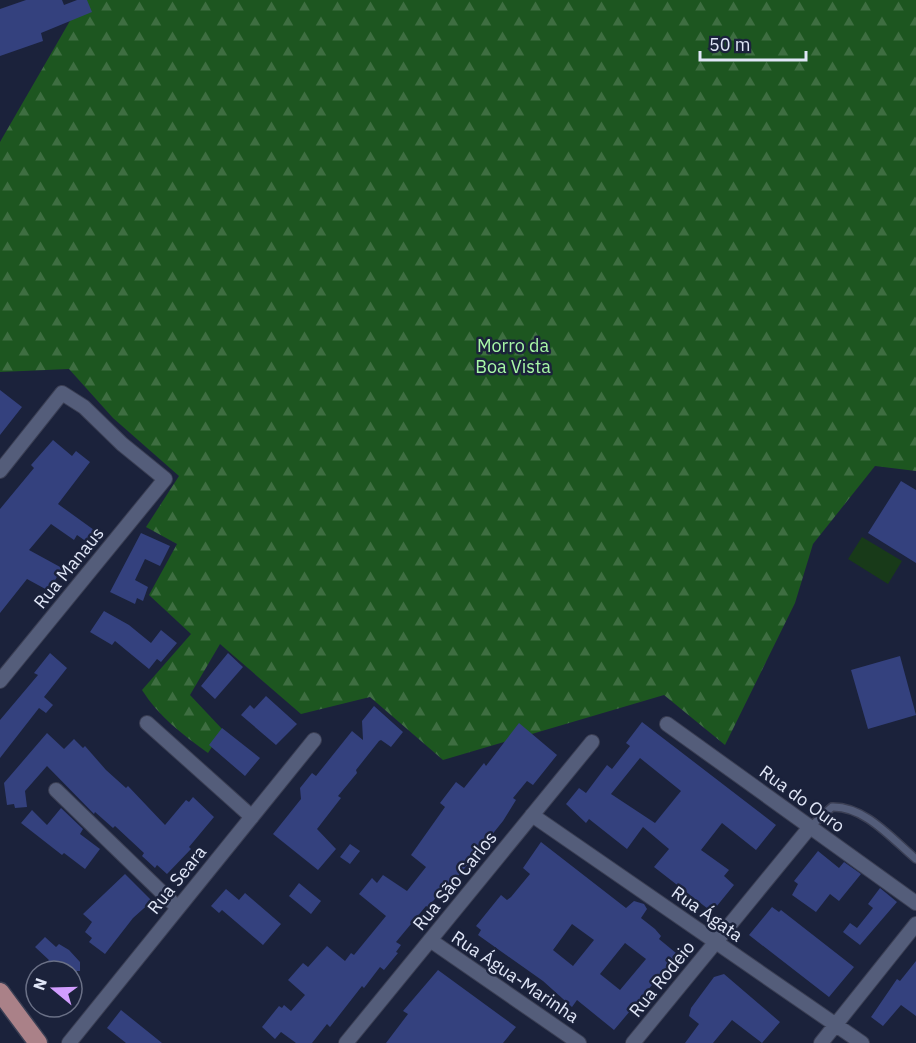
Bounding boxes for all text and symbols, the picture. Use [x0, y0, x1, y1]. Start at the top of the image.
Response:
scale bar [700, 24, 806, 62]
text: 50 m [709, 33, 751, 56]
park label: Morro da Boa Vista [475, 334, 551, 378]
street label: Rua Manaus [29, 522, 109, 613]
street label: Rua do Ouro [755, 760, 849, 837]
street label: Rua São Carlos [408, 826, 502, 935]
street label: Rua Seara [142, 840, 212, 919]
street label: Rua Ágata [667, 881, 748, 947]
street label: Rua Água-Marinha [447, 925, 584, 1028]
street label: Rua Rodeio [624, 936, 699, 1022]
north arrow [24, 959, 84, 1019]
text: N [28, 975, 51, 993]

